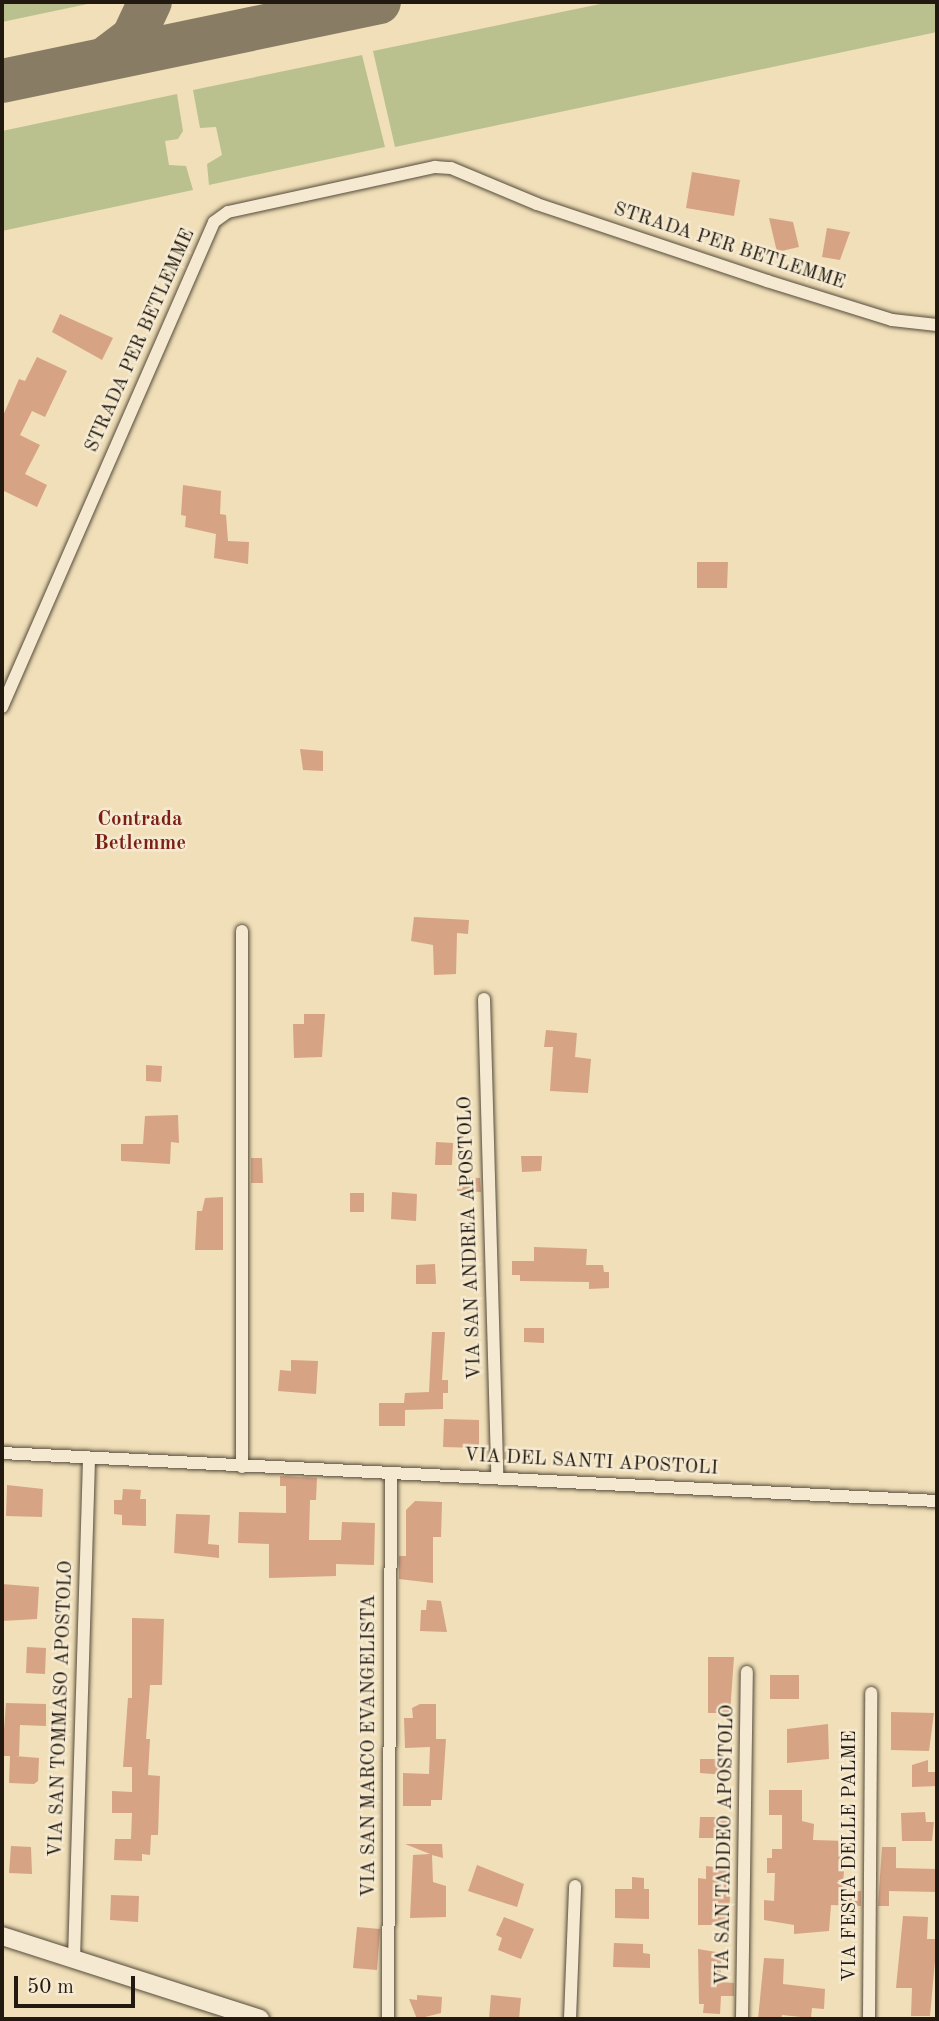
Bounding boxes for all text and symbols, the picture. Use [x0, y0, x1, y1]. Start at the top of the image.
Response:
street label: STRADA PER BETLEMME [610, 199, 848, 295]
street label: STRADA PER BETLEMME [81, 226, 201, 456]
district label: Contrada Betlemme [94, 807, 186, 857]
street label: VIA SAN ANDREA APOSTOLO [455, 1096, 487, 1380]
street label: VIA DEL SANTI APOSTOLI [463, 1445, 719, 1481]
street label: VIA SAN TOMMASO APOSTOLO [45, 1560, 79, 1858]
street label: VIA SAN MARCO EVANGELISTA [359, 1595, 381, 1897]
street label: VIA SAN TADDEO APOSTOLO [712, 1704, 740, 1986]
street label: VIA FESTA DELLE PALME [840, 1730, 862, 1982]
scale bar [18, 1962, 138, 2006]
text: 50 m [27, 1977, 74, 1998]

